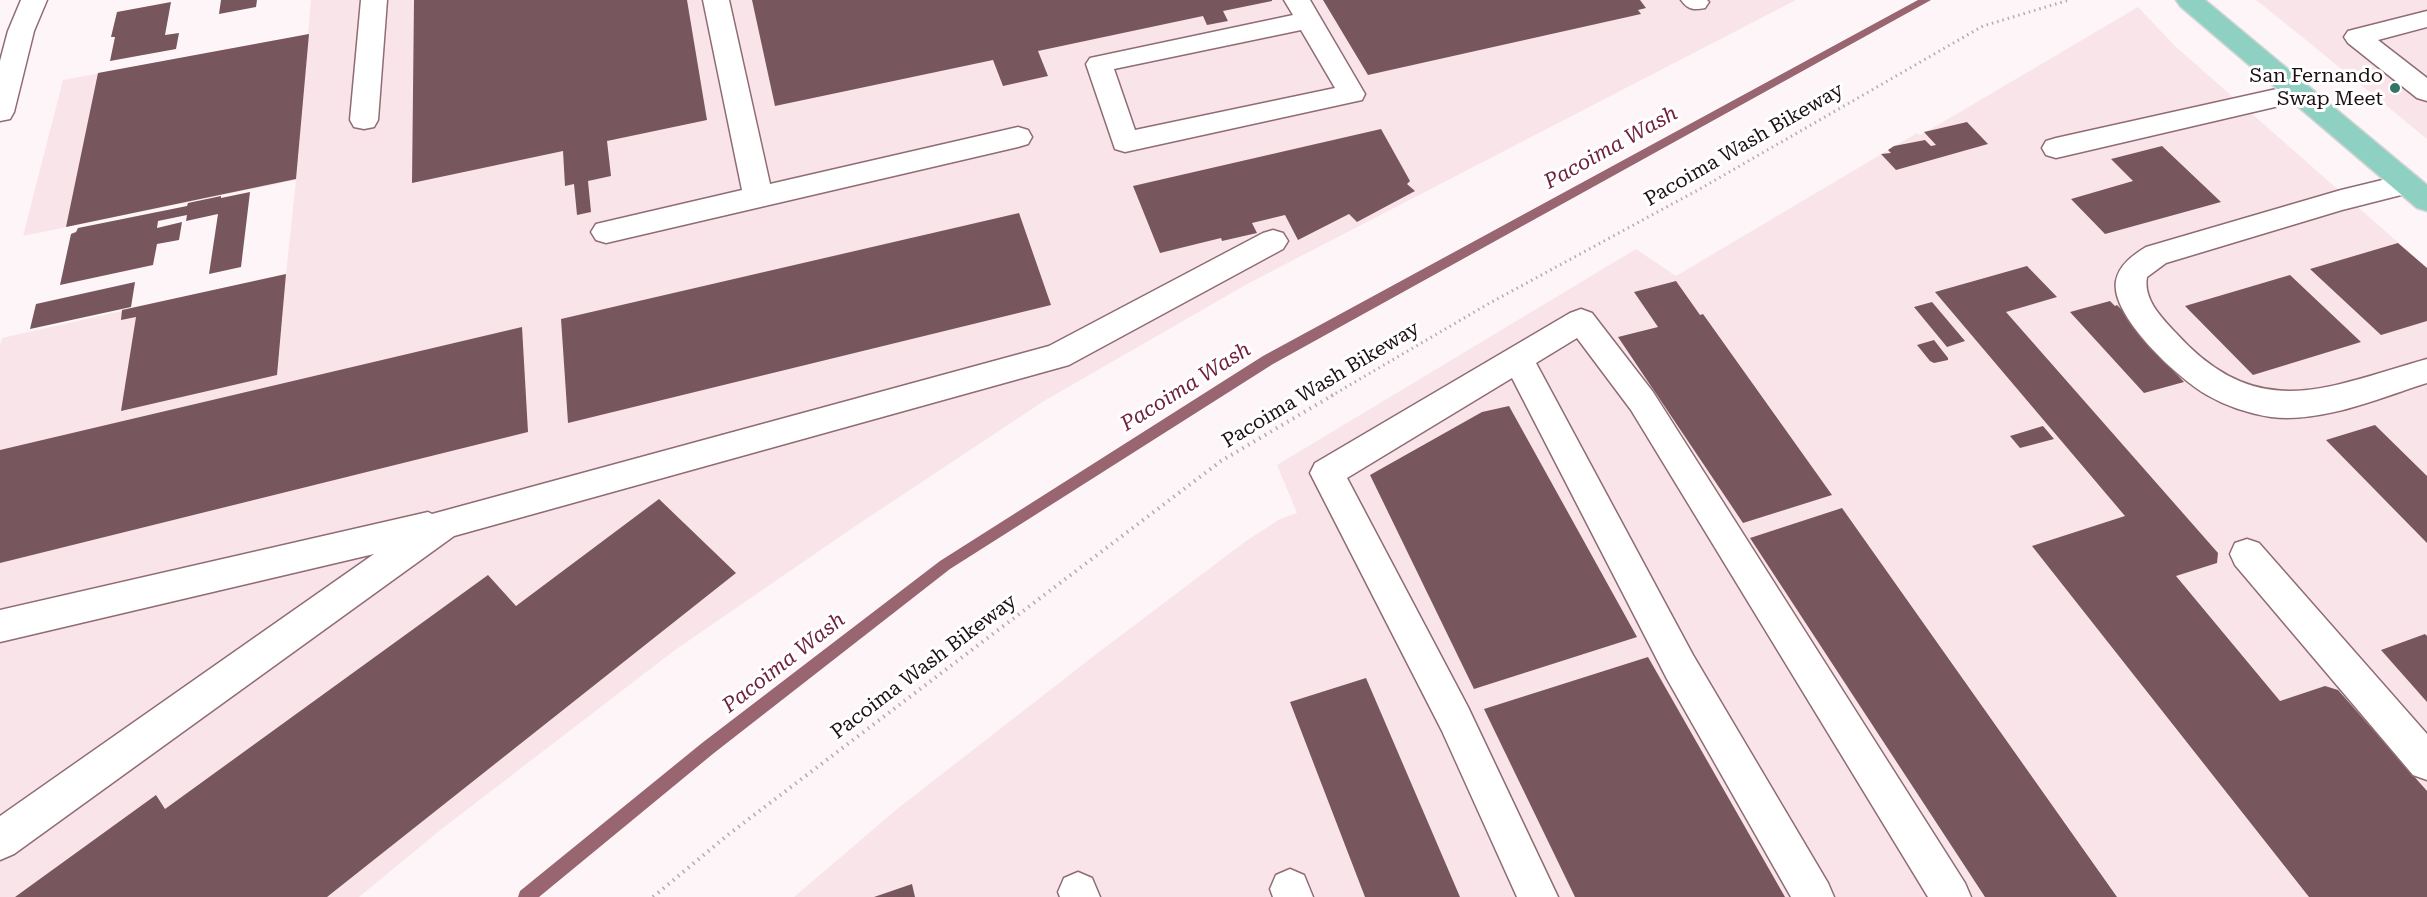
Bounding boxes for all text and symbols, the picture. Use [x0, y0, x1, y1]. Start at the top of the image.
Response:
place label: San Fernando Swap Meet [2250, 64, 2383, 111]
street label: Pacoima Wash Bikeway [1640, 78, 1848, 212]
marker: San Fernando Swap Meet [2388, 81, 2402, 95]
water label: Pacoima Wash [1540, 101, 1682, 195]
street label: Pacoima Wash Bikeway [1218, 317, 1424, 453]
water label: Pacoima Wash [1116, 337, 1256, 437]
street label: Pacoima Wash Bikeway [827, 589, 1021, 745]
water label: Pacoima Wash [718, 607, 850, 719]

